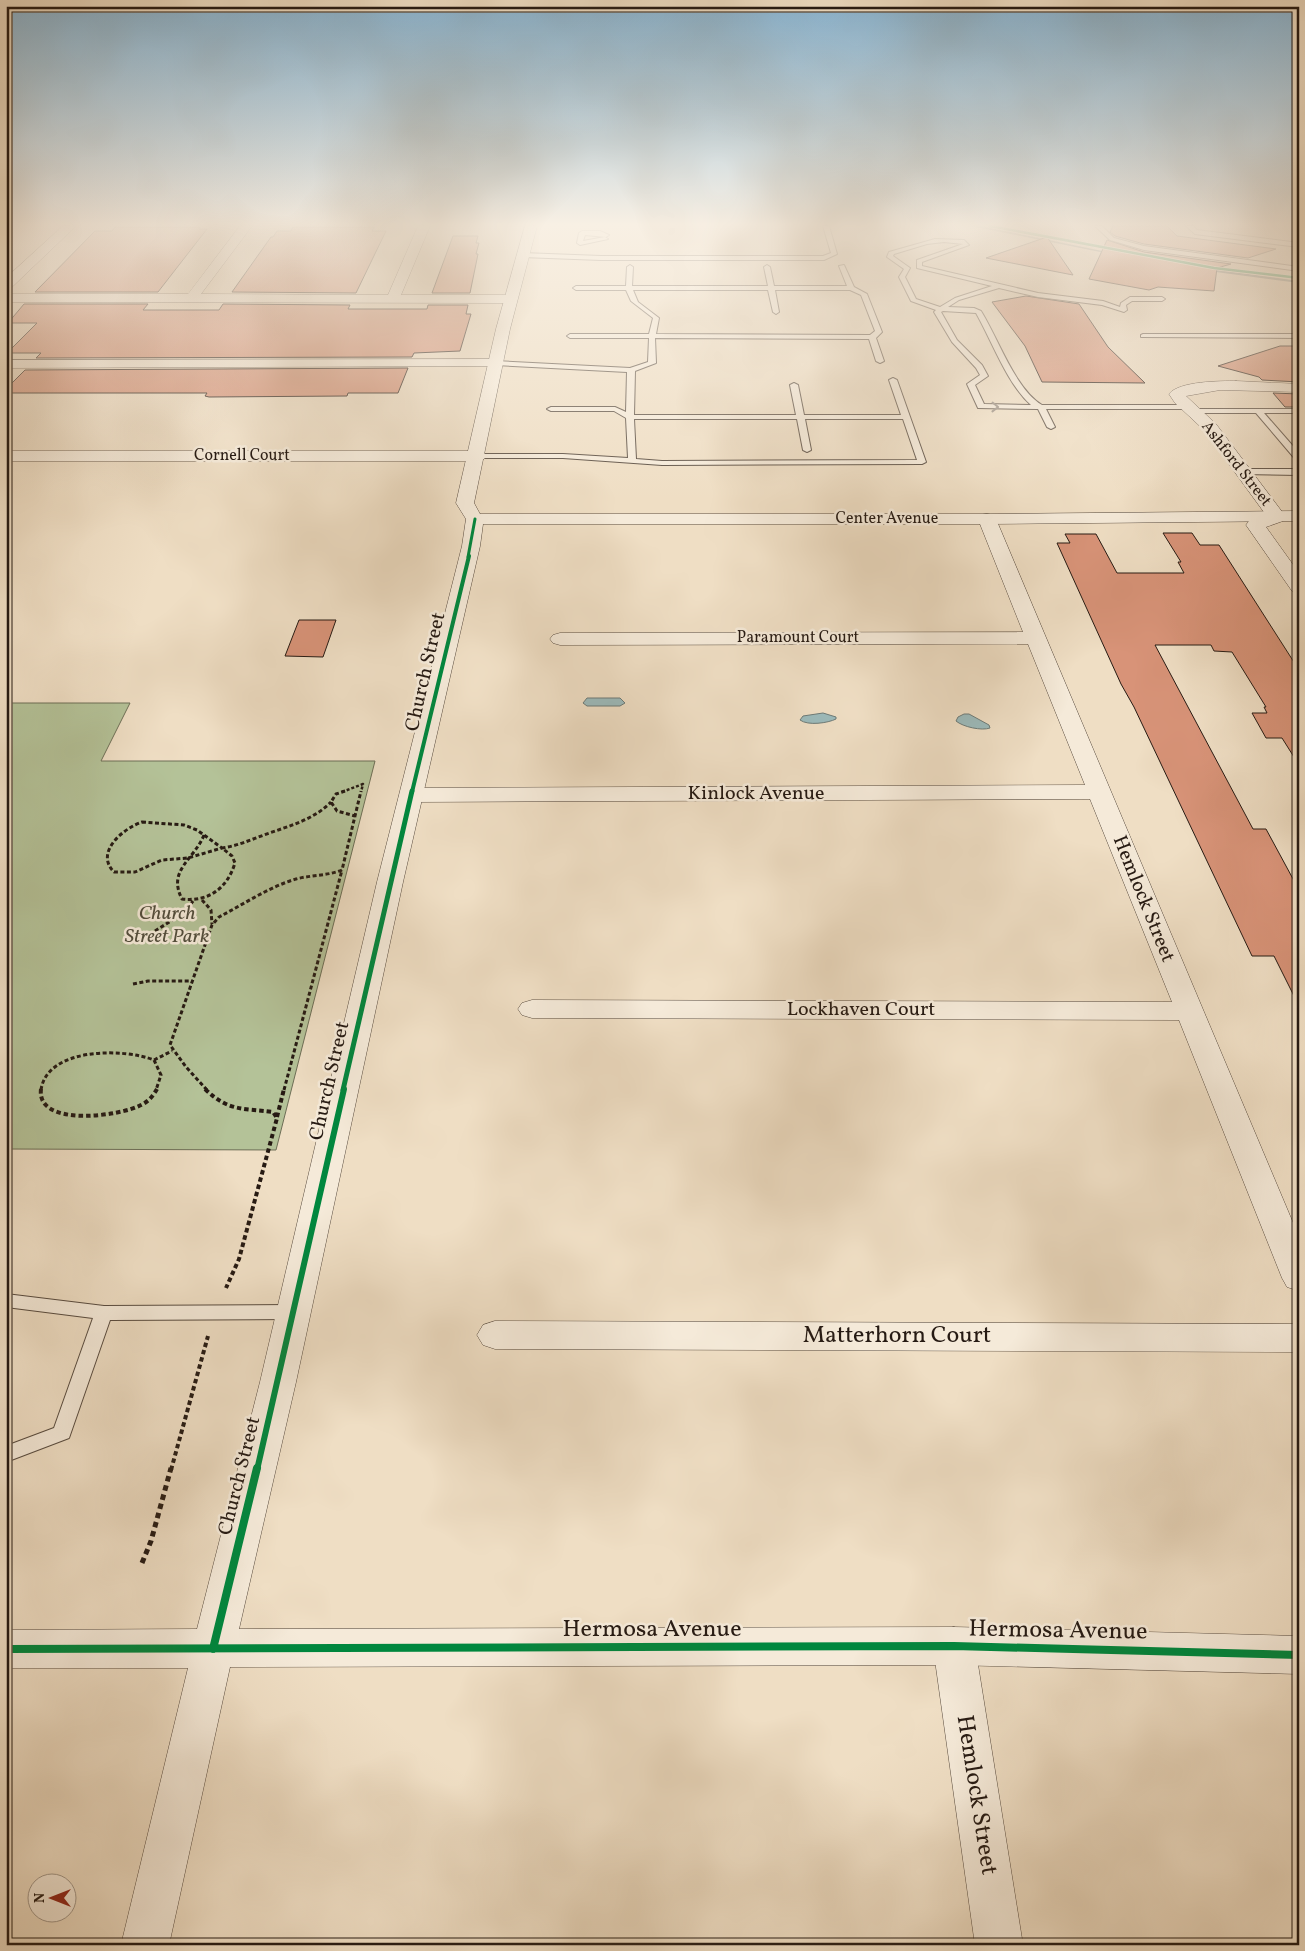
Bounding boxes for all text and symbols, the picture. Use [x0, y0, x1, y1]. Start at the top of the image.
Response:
one-way arrow [991, 402, 999, 412]
street label: Ashford Street [1196, 417, 1276, 511]
street label: Cornell Court [194, 445, 290, 467]
street label: Center Avenue [836, 508, 938, 530]
street label: Church Street [399, 610, 453, 734]
street label: Paramount Court [737, 627, 860, 649]
street label: Kinlock Avenue [688, 780, 824, 808]
street label: Hemlock Street [1105, 831, 1181, 967]
park label: Church Street Park [125, 900, 209, 951]
street label: Lockhaven Court [787, 996, 935, 1024]
street label: Church Street [303, 1019, 357, 1143]
street label: Matterhorn Court [803, 1319, 991, 1353]
street label: Church Street [212, 1414, 268, 1538]
street label: Hermosa Avenue [968, 1612, 1148, 1650]
street label: Hermosa Avenue [562, 1613, 742, 1647]
street label: Hemlock Street [947, 1713, 1005, 1877]
north arrow [28, 1874, 78, 1924]
text: N [31, 1893, 50, 1903]

